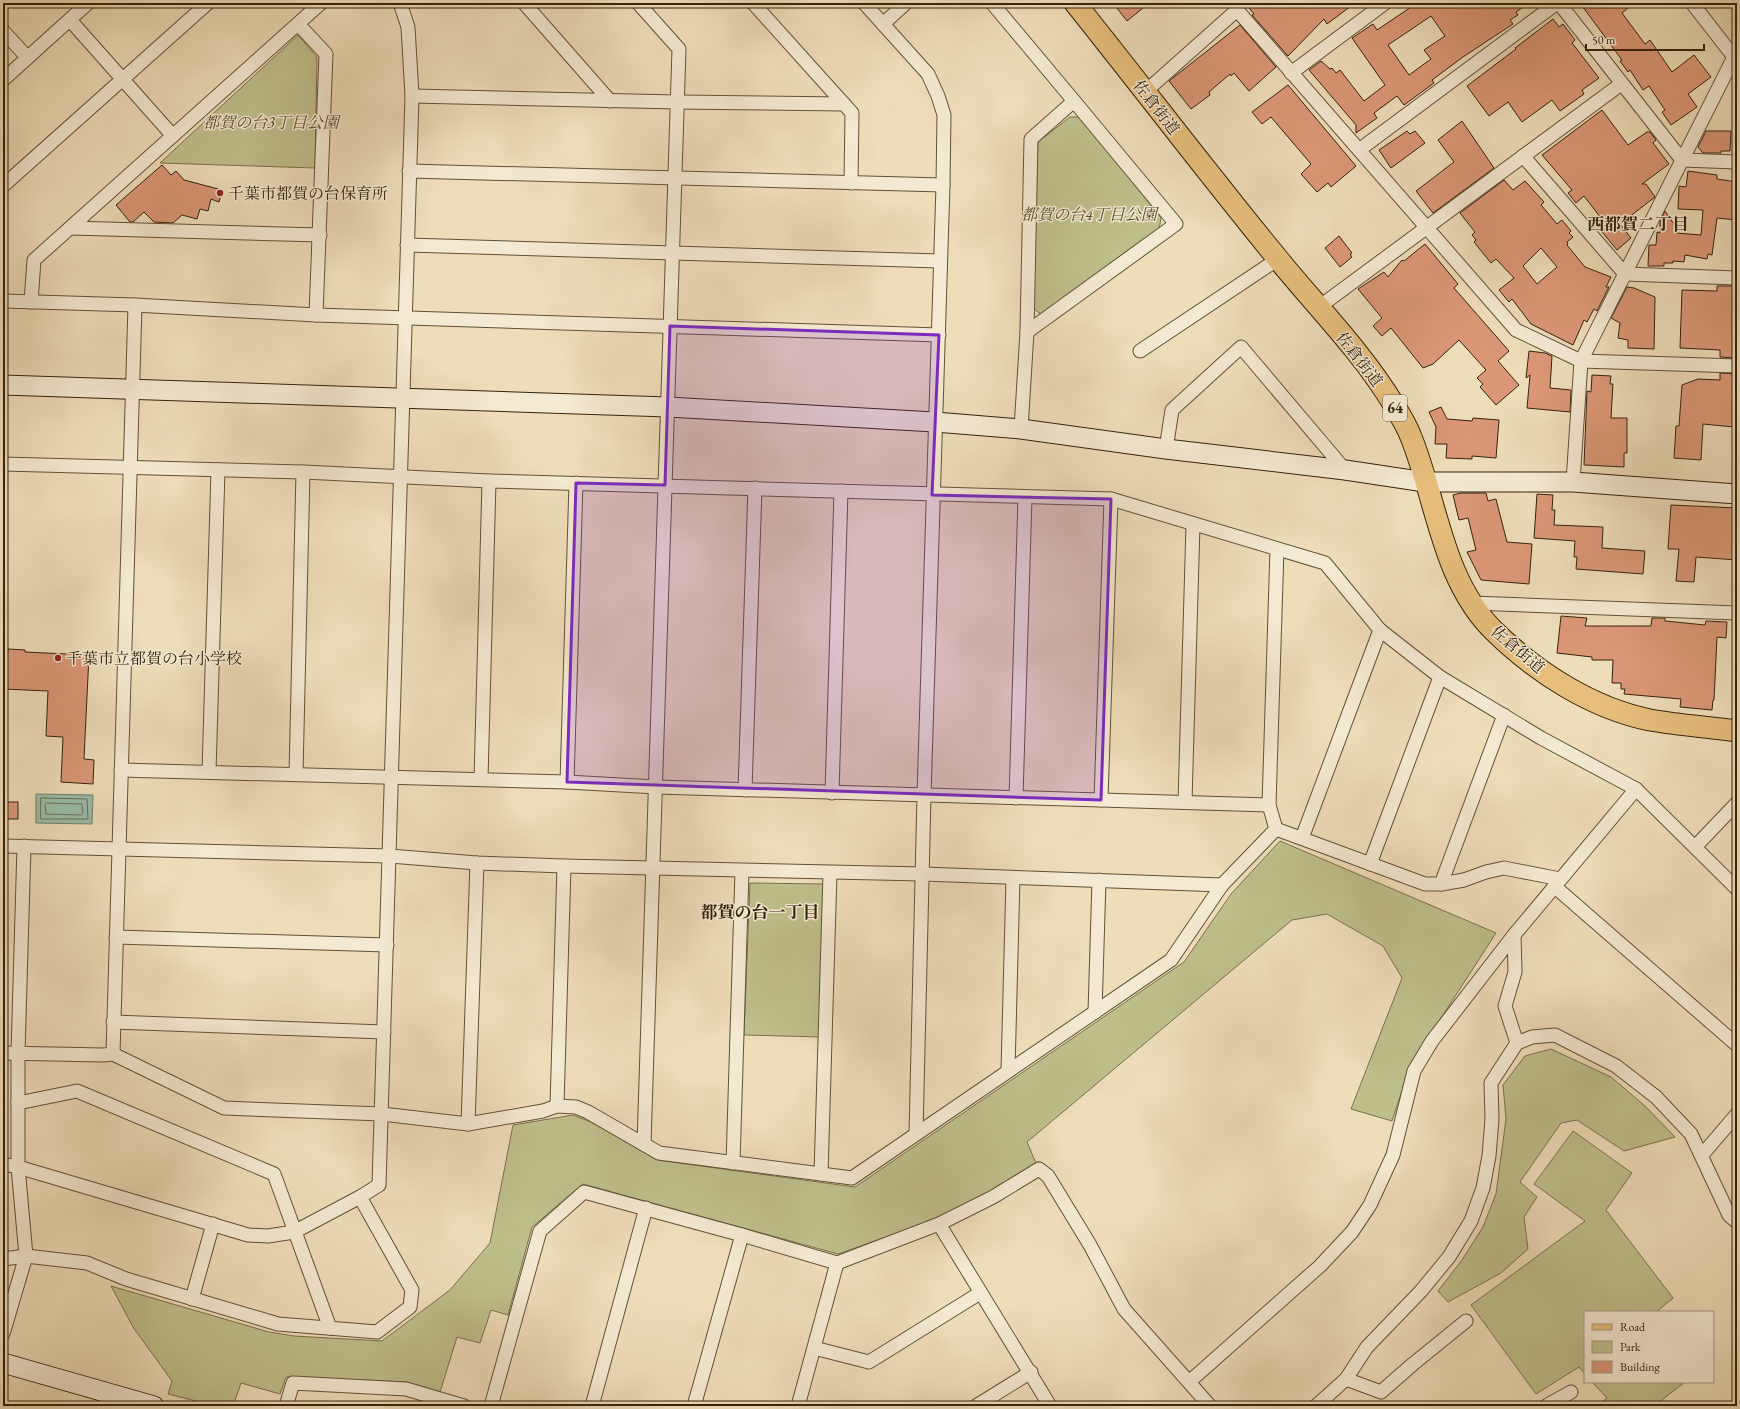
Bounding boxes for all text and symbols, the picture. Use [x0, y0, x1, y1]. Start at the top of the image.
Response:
scale bar [1586, 26, 1704, 52]
text: 50 m [1592, 32, 1616, 48]
street label: 佐倉街道 [1129, 76, 1185, 139]
park label: 都賀の台3丁目公園 [203, 112, 342, 133]
place label: 千葉市都賀の台保育所 [228, 183, 388, 204]
marker: 千葉市都賀の台保育所 [215, 188, 225, 198]
park label: 都賀の台4丁目公園 [1021, 204, 1160, 225]
district label: 西都賀二丁目 [1587, 213, 1689, 235]
street label: 佐倉街道 [1332, 328, 1388, 391]
road number: 64 [1383, 395, 1407, 421]
street label: 佐倉街道 [1486, 621, 1549, 678]
place label: 千葉市立都賀の台小学校 [66, 648, 242, 669]
marker: 千葉市立都賀の台小学校 [53, 653, 63, 663]
district label: 都賀の台一丁目 [701, 901, 820, 923]
legend [1584, 1311, 1714, 1383]
text: Road [1620, 1319, 1646, 1335]
text: Park [1620, 1339, 1641, 1355]
text: Building [1620, 1359, 1661, 1375]

